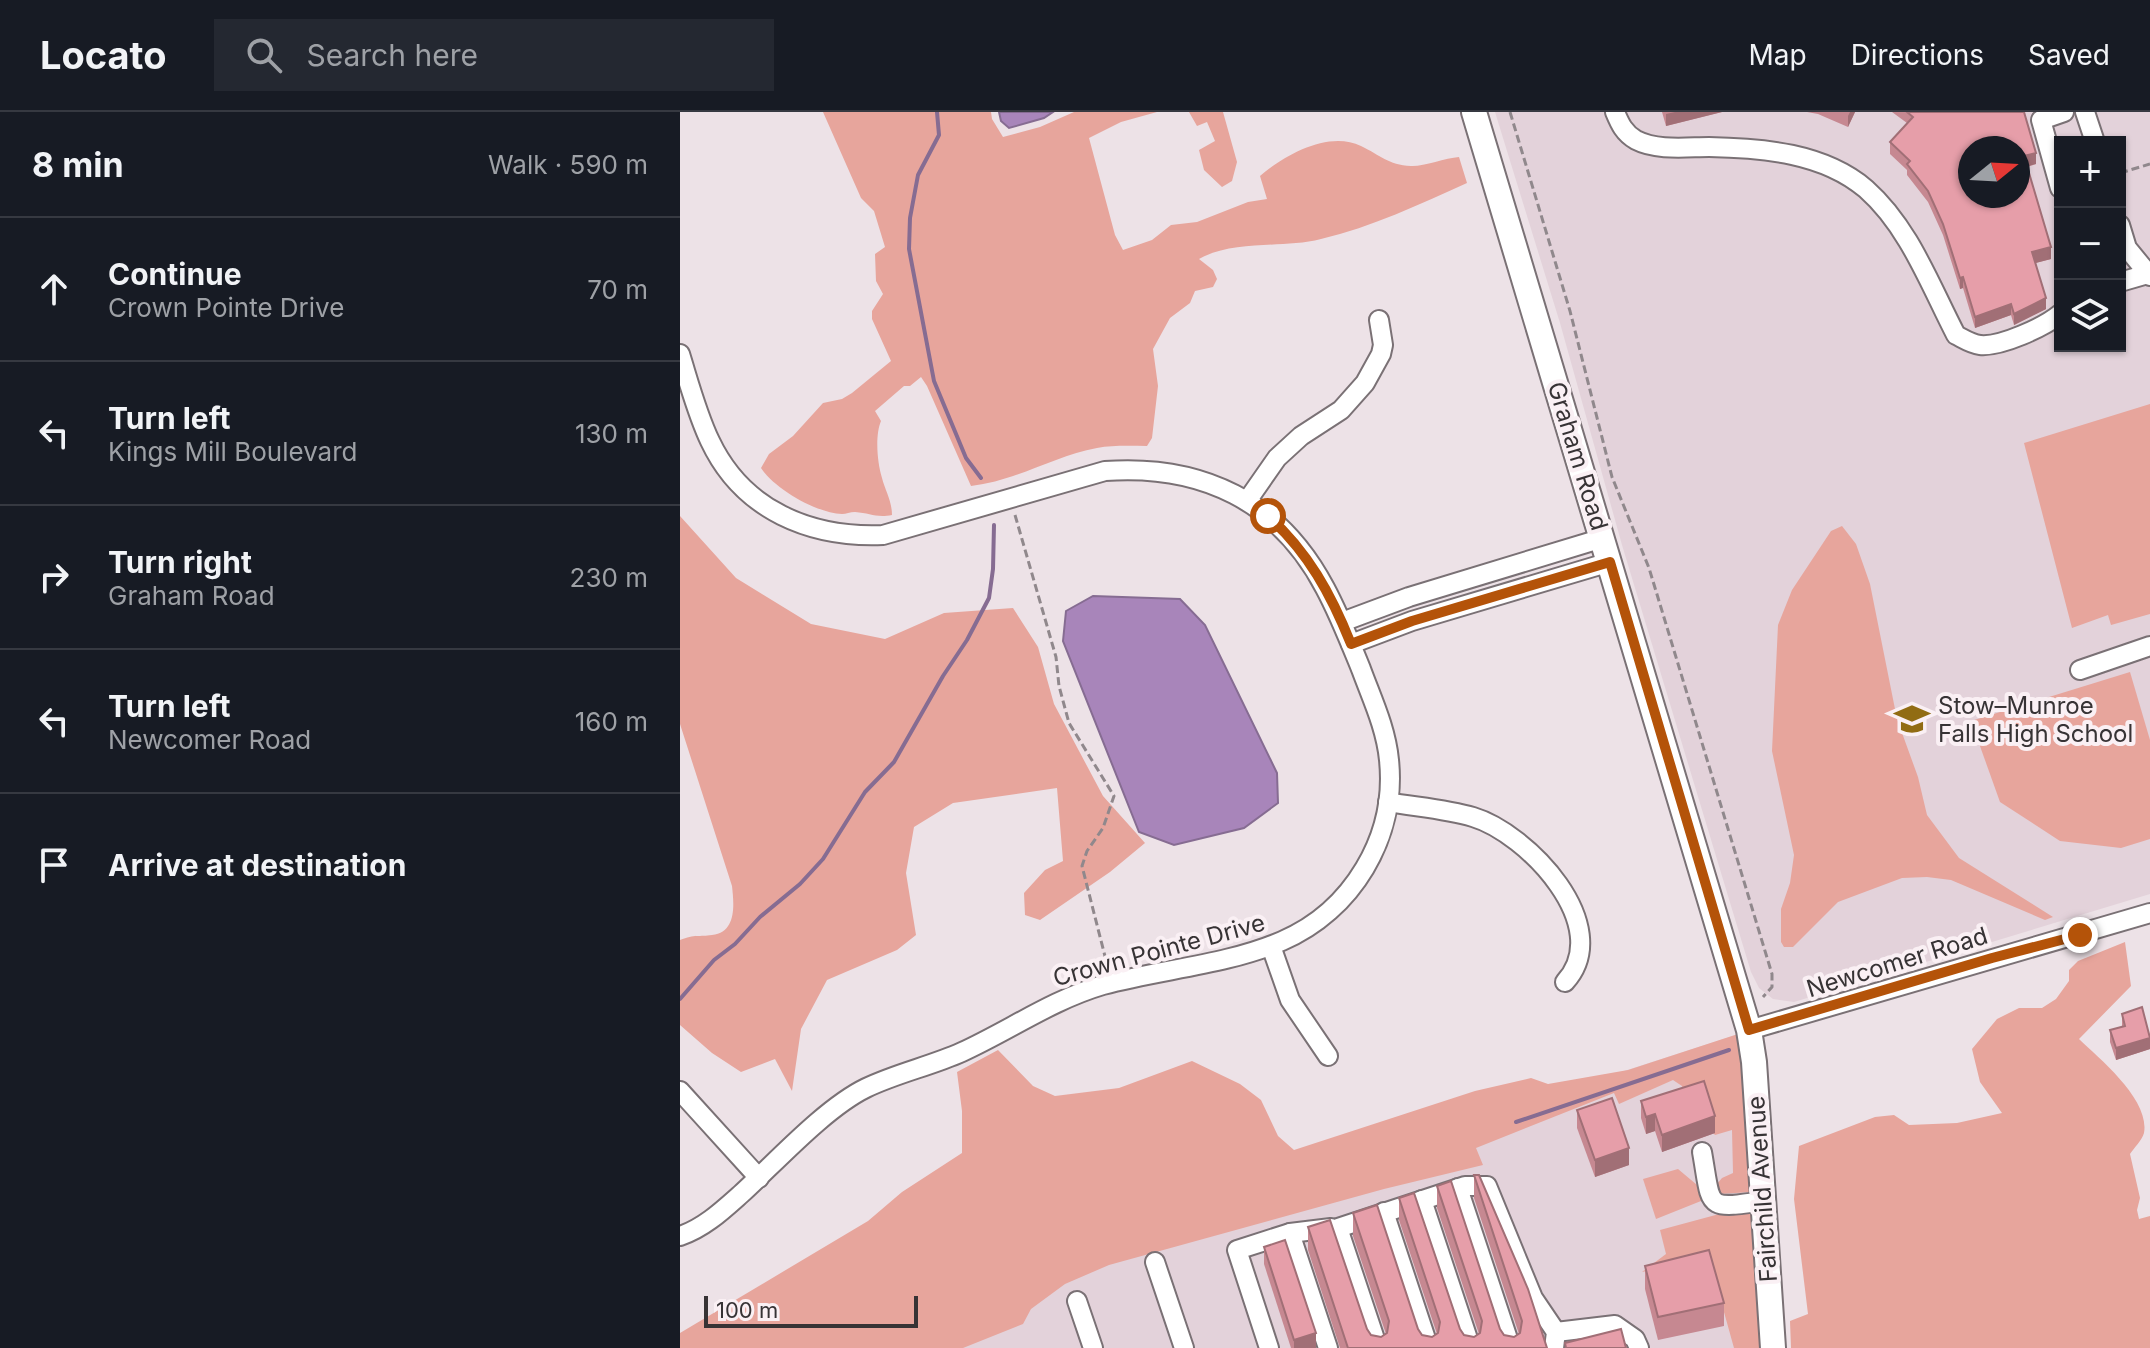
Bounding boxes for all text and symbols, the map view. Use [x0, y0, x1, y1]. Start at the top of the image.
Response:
search box [214, 19, 774, 91]
text: Locato [40, 32, 166, 78]
icon: search [242, 33, 286, 77]
text: Search here [306, 37, 478, 73]
text: Map [1748, 38, 1807, 72]
text: Directions [1851, 38, 1984, 72]
text: Saved [2028, 38, 2110, 72]
north arrow [1958, 136, 2030, 208]
map controls [2054, 136, 2126, 352]
button: + [2054, 136, 2126, 208]
text: 8 min [32, 144, 124, 185]
text: Walk · 590 m [488, 149, 648, 180]
button: − [2054, 208, 2126, 280]
text: Continue [108, 256, 242, 292]
icon: ahead [32, 267, 76, 311]
text: 70 m [587, 274, 648, 305]
button: layers [2054, 280, 2126, 352]
text: Crown Pointe Drive [108, 292, 344, 323]
street label: Graham Road [1542, 378, 1614, 534]
text: Turn left [108, 400, 230, 436]
icon: left [32, 411, 76, 455]
text: 130 m [575, 418, 648, 449]
text: Kings Mill Boulevard [108, 436, 358, 467]
route start [1250, 498, 1286, 534]
text: Turn right [108, 544, 252, 580]
icon: right [32, 555, 76, 599]
text: 230 m [570, 562, 648, 593]
text: Graham Road [108, 580, 275, 611]
text: Turn left [108, 688, 230, 724]
place label: Stow–Munroe Falls High School [1938, 691, 2133, 748]
icon: left [32, 699, 76, 743]
school or university icon: Stow–Munroe Falls High School [1893, 700, 1931, 738]
text: 160 m [575, 706, 648, 737]
text: Newcomer Road [108, 724, 311, 755]
icon: arrive [32, 843, 76, 887]
text: Arrive at destination [108, 847, 406, 883]
street label: Crown Pointe Drive [1050, 908, 1268, 992]
route end [2062, 917, 2098, 953]
street label: Newcomer Road [1803, 921, 1991, 1003]
street label: Fairchild Avenue [1741, 1095, 1783, 1283]
scale bar [704, 1292, 918, 1328]
text: 100 m [716, 1297, 778, 1323]

